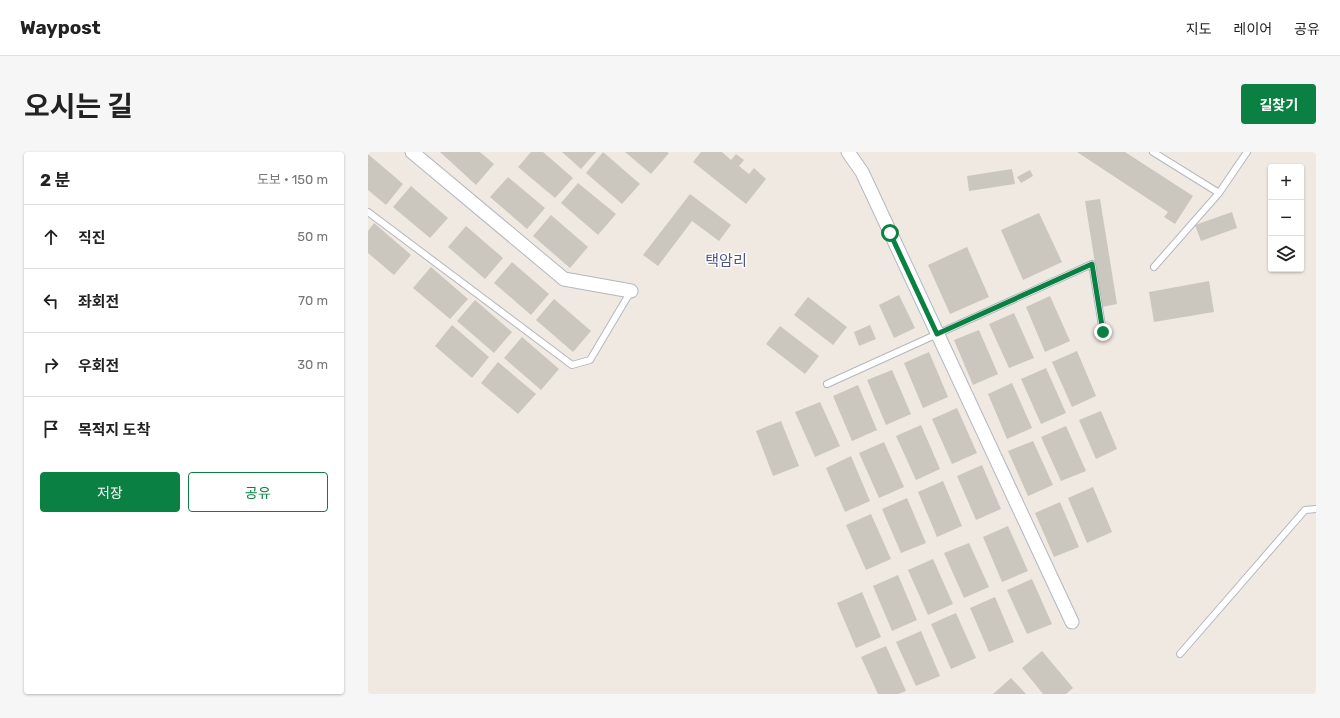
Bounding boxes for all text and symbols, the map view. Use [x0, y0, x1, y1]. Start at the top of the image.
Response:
text: Waypost [20, 16, 101, 39]
text: 지도 [1186, 21, 1212, 38]
text: 레이어 [1234, 21, 1272, 38]
text: 공유 [1294, 21, 1320, 38]
button: 길찾기 [1241, 84, 1316, 124]
text: 오시는 길 [24, 90, 133, 123]
map controls [1268, 164, 1304, 272]
button: + [1268, 164, 1304, 200]
text: 2 분 [40, 170, 70, 190]
text: 도보 · 150 m [257, 172, 328, 187]
button: − [1268, 200, 1304, 236]
route start [881, 224, 899, 242]
icon: ahead [40, 226, 62, 248]
text: 직진 [78, 229, 106, 247]
text: 50 m [297, 229, 328, 244]
button: layers [1268, 236, 1304, 272]
district label: 택암리 [705, 252, 747, 270]
icon: left [40, 290, 62, 312]
text: 좌회전 [78, 293, 119, 311]
text: 70 m [298, 293, 328, 308]
route end [1094, 323, 1112, 341]
icon: right [40, 354, 62, 376]
text: 우회전 [78, 357, 119, 375]
text: 30 m [297, 357, 328, 372]
icon: arrive [40, 418, 62, 440]
text: 목적지 도착 [78, 421, 150, 439]
button: 저장 [40, 472, 180, 512]
button: 공유 [188, 472, 328, 512]

